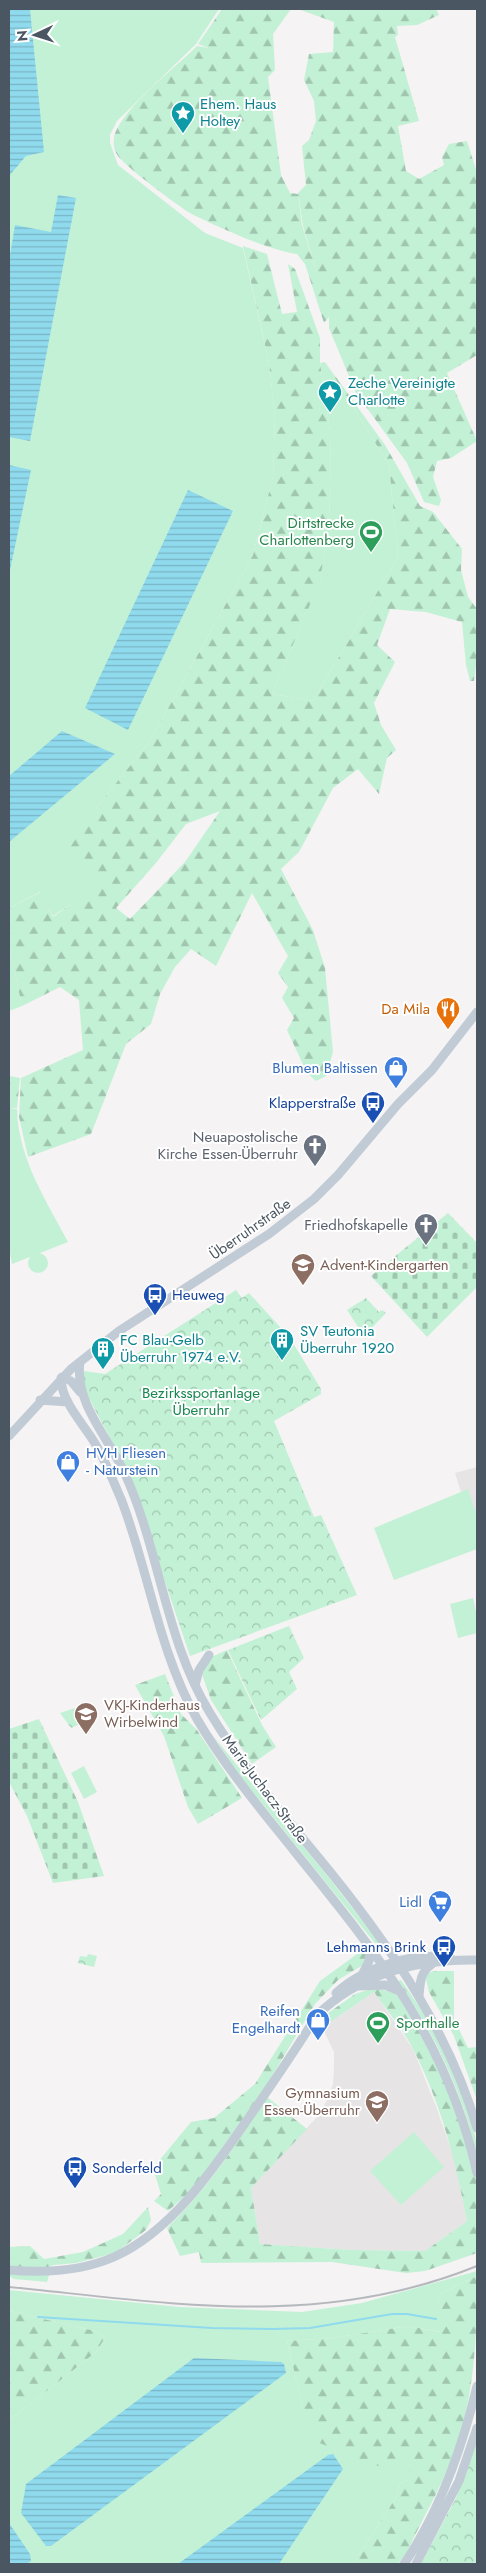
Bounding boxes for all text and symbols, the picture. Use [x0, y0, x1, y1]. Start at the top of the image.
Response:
north arrow [10, 10, 60, 60]
text: N [12, 30, 32, 42]
place label: Ehem. Haus Holtey [200, 93, 276, 132]
place icon: Ehem. Haus Holtey [170, 100, 196, 134]
place label: Zeche Vereinigte Charlotte [348, 372, 456, 411]
place icon: Zeche Vereinigte Charlotte [317, 379, 343, 413]
place label: Dirtstrecke Charlottenberg [259, 512, 354, 551]
sports icon: Dirtstrecke Charlottenberg [358, 519, 384, 553]
restaurant icon: Da Mila [435, 996, 461, 1030]
place label: Da Mila [381, 998, 430, 1020]
shop icon: Blumen Baltissen [383, 1055, 409, 1089]
place label: Blumen Baltissen [272, 1057, 378, 1079]
bus stop icon: Klapperstraße [360, 1090, 386, 1124]
place label: Klapperstraße [269, 1092, 356, 1114]
place label: Neuapostolische Kirche Essen-Überruhr [157, 1126, 299, 1165]
church icon: Neuapostolische Kirche Essen-Überruhr [302, 1133, 328, 1167]
street label: Überruhrstraße [205, 1193, 295, 1265]
church icon: Friedhofskapelle [413, 1212, 439, 1246]
place label: Friedhofskapelle [304, 1214, 408, 1236]
school or university icon: Advent-Kindergarten [290, 1252, 316, 1286]
place label: Advent-Kindergarten [320, 1254, 449, 1276]
bus stop icon: Heuweg [142, 1282, 168, 1316]
place label: Heuweg [172, 1284, 225, 1306]
place label: SV Teutonia Überruhr 1920 [300, 1320, 394, 1359]
building icon: SV Teutonia Überruhr 1920 [269, 1327, 295, 1361]
place label: FC Blau-Gelb Überruhr 1974 e.V. [120, 1329, 242, 1368]
building icon: FC Blau-Gelb Überruhr 1974 e.V. [90, 1336, 116, 1370]
park label: Bezirkssportanlage Überruhr [142, 1382, 260, 1421]
place label: HVH Fliesen - Naturstein [86, 1442, 166, 1481]
shop icon: HVH Fliesen - Naturstein [55, 1449, 81, 1483]
place label: VKJ-Kinderhaus Wirbelwind [104, 1694, 200, 1733]
school or university icon: VKJ-Kinderhaus Wirbelwind [73, 1701, 99, 1735]
street label: Marie-Juchacz-Straße [217, 1730, 313, 1848]
supermarket icon: Lidl [427, 1889, 453, 1923]
place label: Lidl [399, 1891, 422, 1913]
bus stop icon: Lehmanns Brink [431, 1934, 457, 1968]
place label: Lehmanns Brink [327, 1936, 426, 1958]
place label: Reifen Engelhardt [232, 2000, 300, 2039]
shop icon: Reifen Engelhardt [305, 2007, 331, 2041]
sports icon: Sporthalle [365, 2010, 391, 2044]
place label: Sporthalle [396, 2012, 460, 2034]
place label: Gymnasium Essen-Überruhr [264, 2082, 361, 2121]
school or university icon: Gymnasium Essen-Überruhr [364, 2089, 390, 2123]
bus stop icon: Sonderfeld [62, 2155, 88, 2189]
place label: Sonderfeld [92, 2157, 162, 2179]

